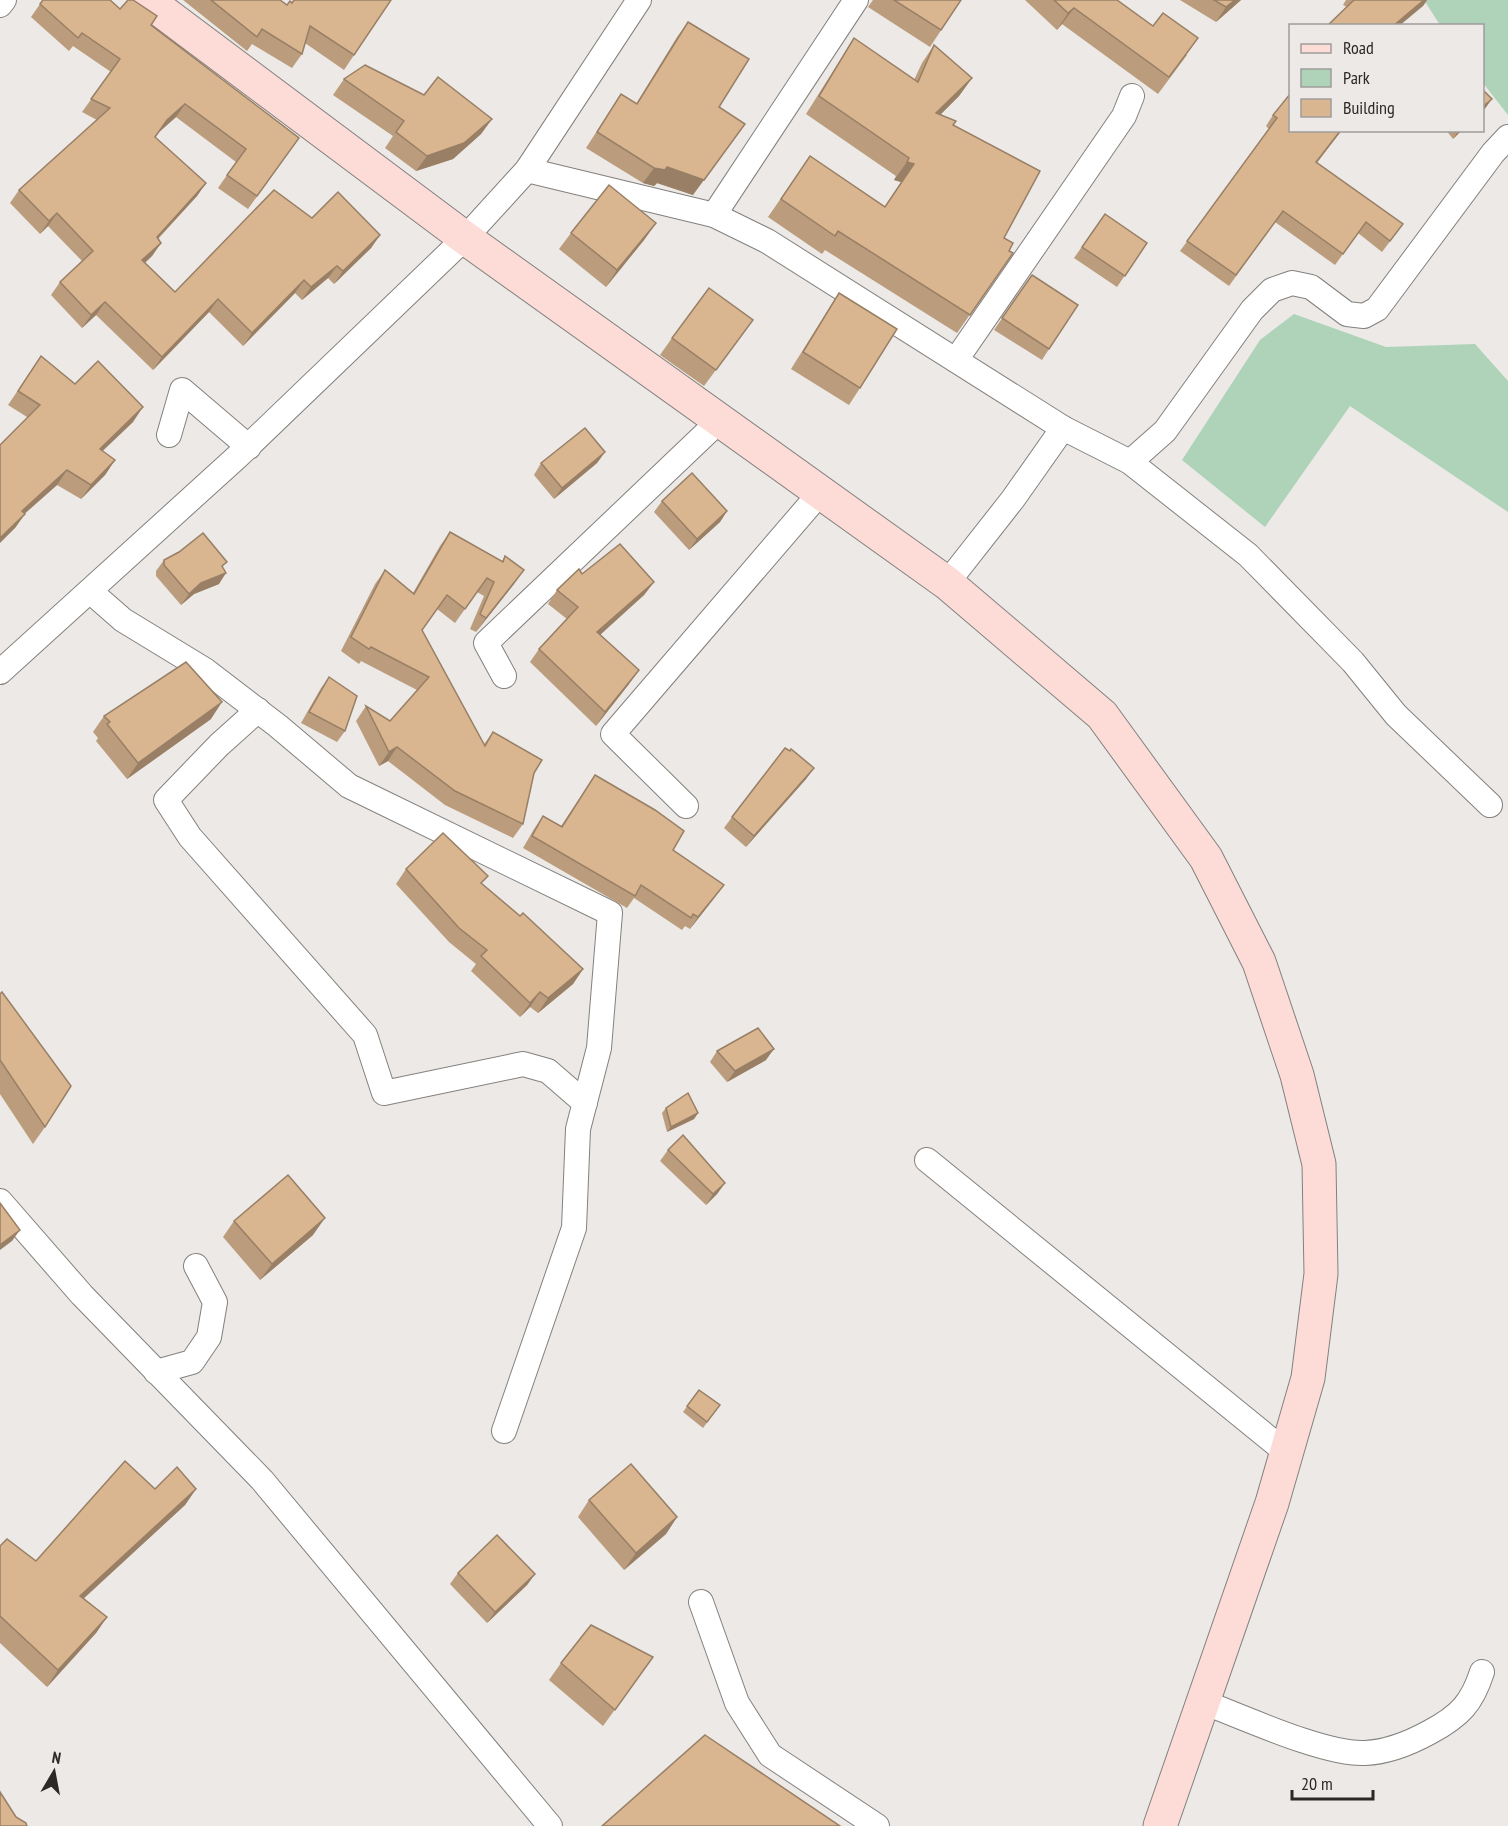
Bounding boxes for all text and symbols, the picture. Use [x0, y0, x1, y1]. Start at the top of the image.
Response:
legend [1289, 24, 1484, 132]
text: Road [1343, 36, 1374, 59]
text: Park [1343, 66, 1370, 89]
text: Building [1343, 96, 1395, 119]
north arrow [24, 1742, 84, 1802]
text: N [51, 1747, 63, 1768]
scale bar [1292, 1763, 1373, 1801]
text: 20 m [1301, 1772, 1333, 1795]

